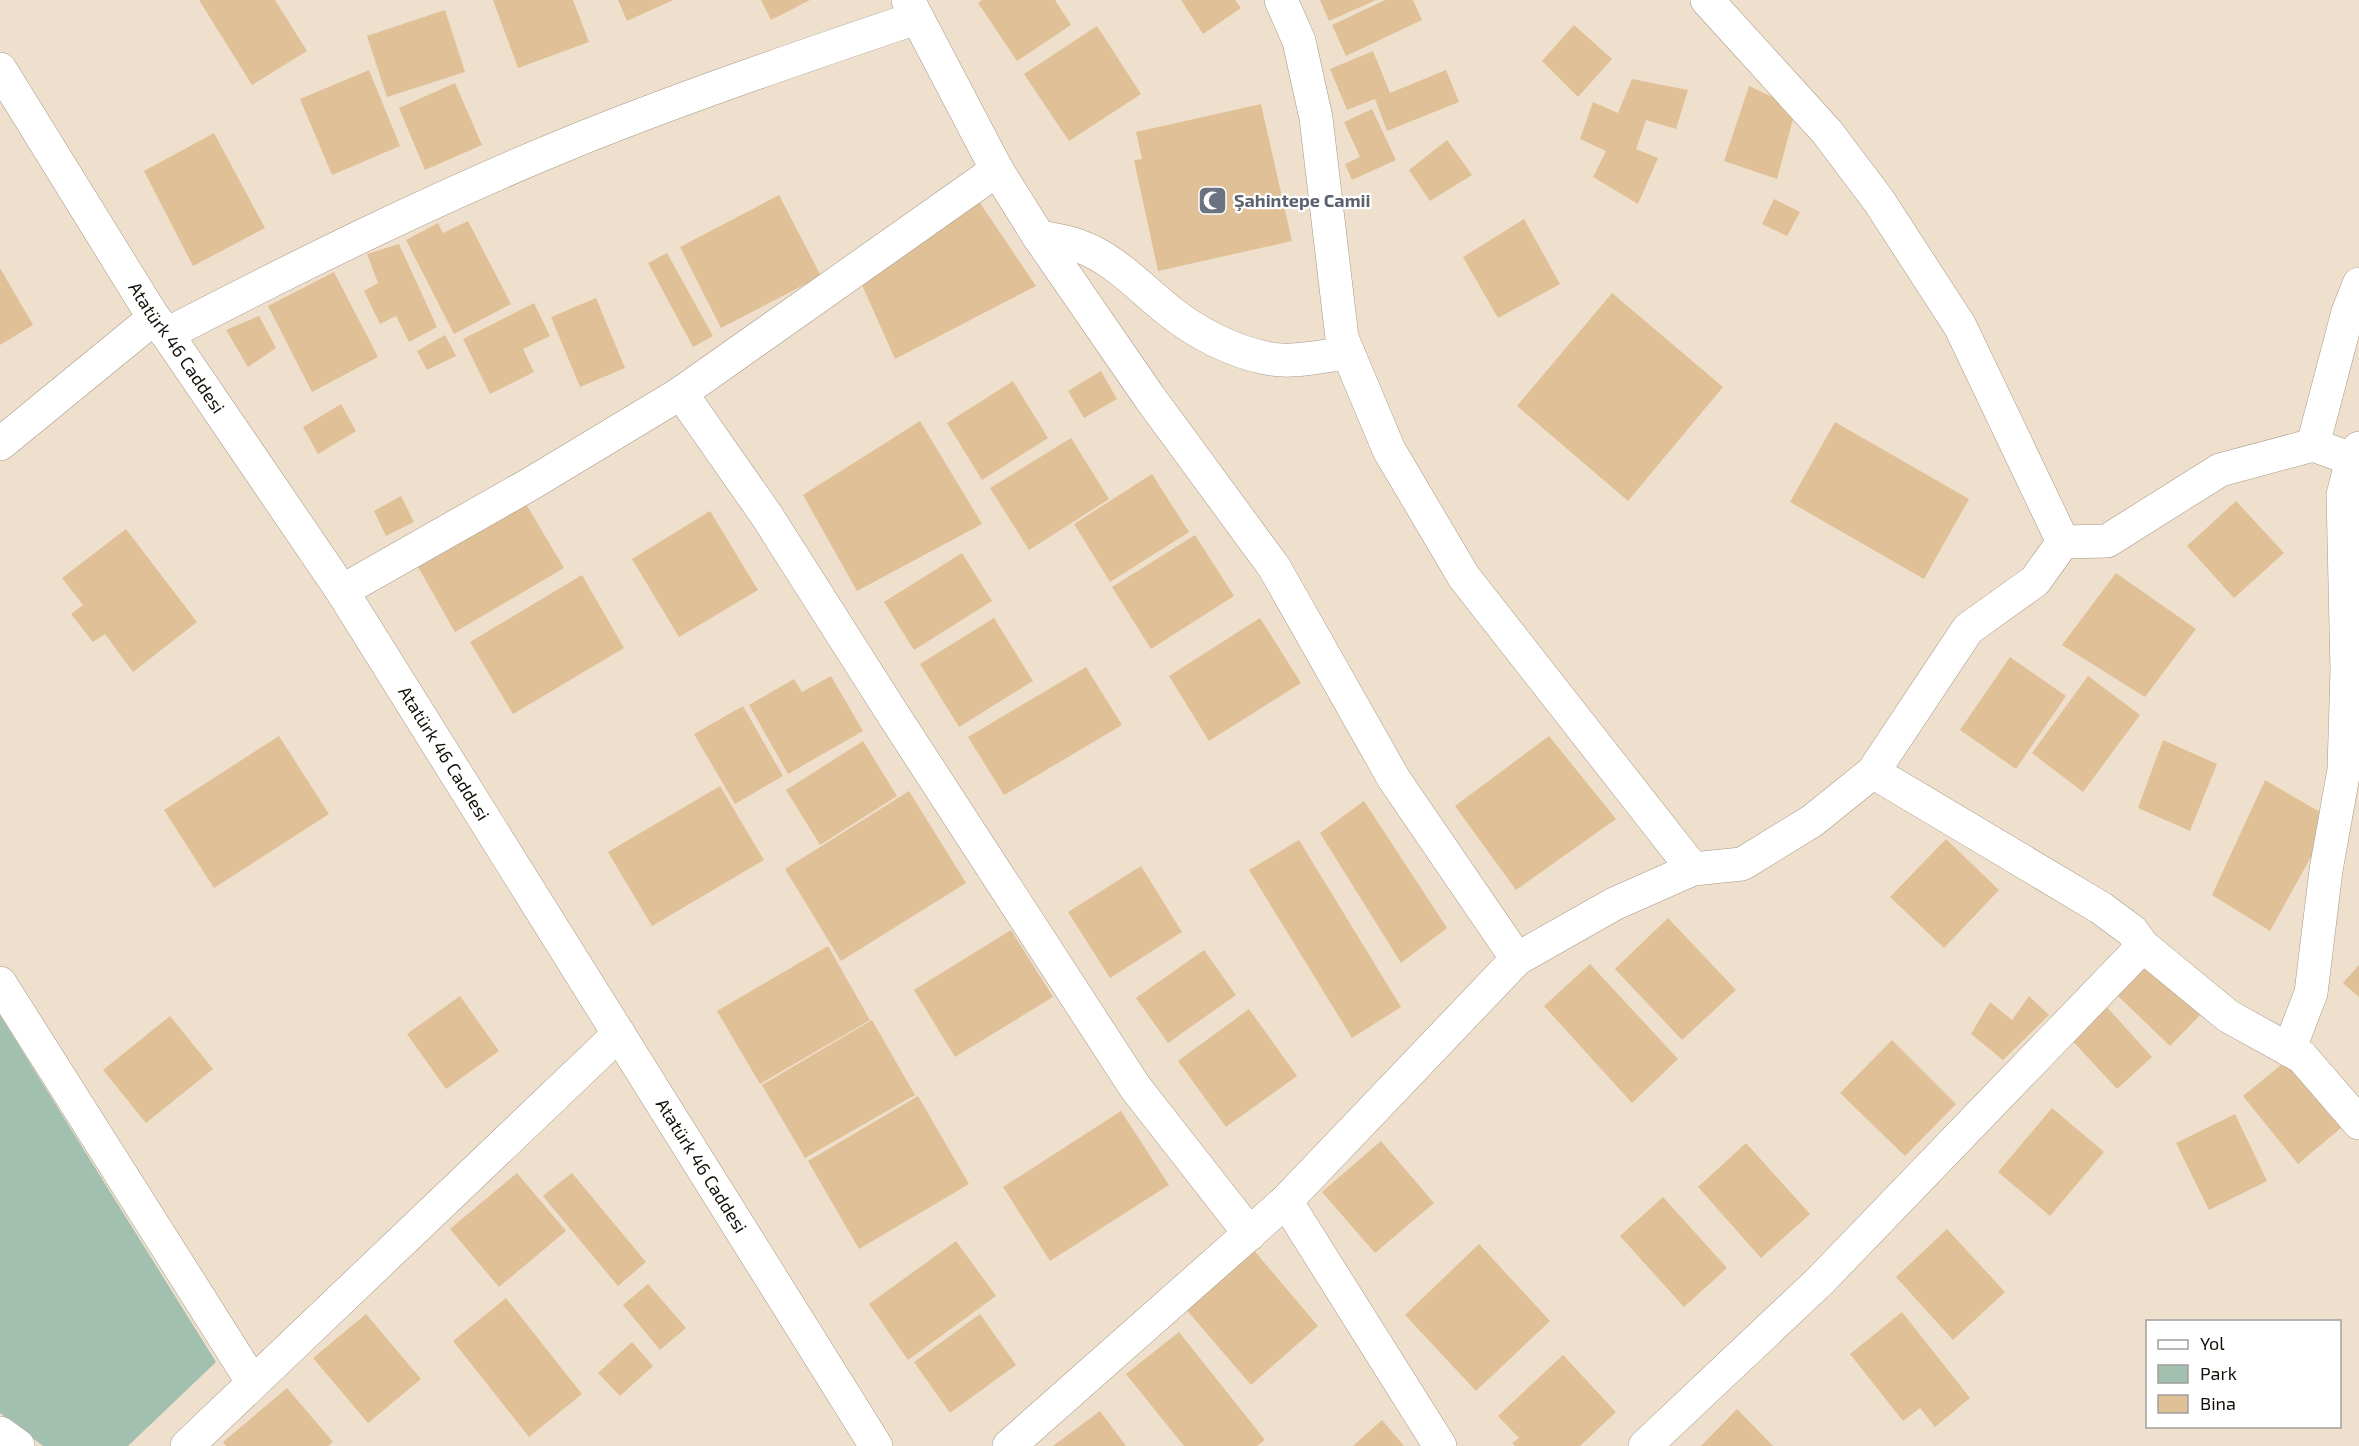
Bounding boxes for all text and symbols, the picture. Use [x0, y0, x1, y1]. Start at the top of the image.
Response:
mosque icon: Şahintepe Camii [1197, 185, 1229, 217]
place label: Şahintepe Camii [1234, 189, 1370, 212]
street label: Atatürk 46 Caddesi [124, 278, 230, 417]
street label: Atatürk 46 Caddesi [394, 682, 495, 824]
street label: Atatürk 46 Caddesi [652, 1094, 752, 1237]
legend [2146, 1320, 2341, 1428]
text: Yol [2200, 1332, 2225, 1354]
text: Park [2200, 1362, 2237, 1384]
text: Bina [2200, 1392, 2236, 1414]

